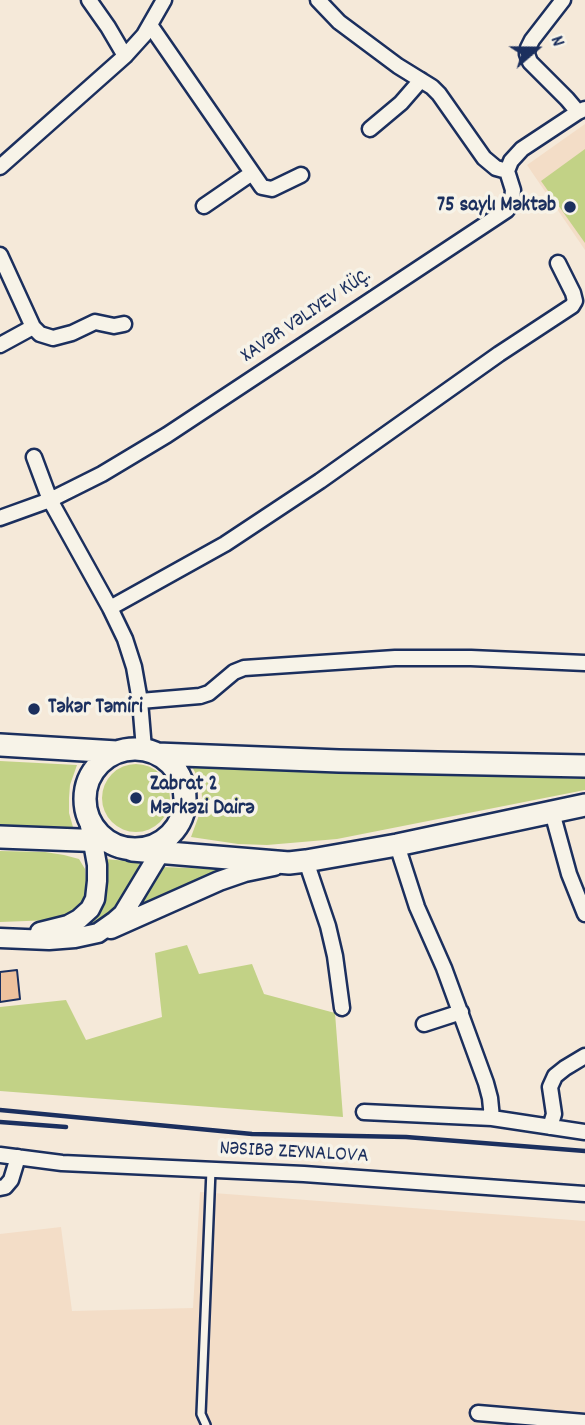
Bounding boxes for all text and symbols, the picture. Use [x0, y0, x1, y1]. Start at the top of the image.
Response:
north arrow [501, 14, 571, 84]
text: N [542, 33, 570, 51]
place label: 75 saylı Məktəb [437, 194, 556, 220]
marker: 75 saylı Məktəb [562, 199, 578, 215]
street label: XAVƏR VƏLIYEV KÜÇ. [237, 264, 377, 370]
place label: Təkər Təmiri [48, 696, 143, 722]
marker: Təkər Təmiri [26, 701, 42, 717]
place label: Zabrat 2 Mərkəzi Dairə [150, 773, 254, 823]
marker: Zabrat 2 Mərkəzi Dairə [128, 790, 144, 806]
street label: NƏSIBƏ ZEYNALOVA [219, 1138, 369, 1170]

